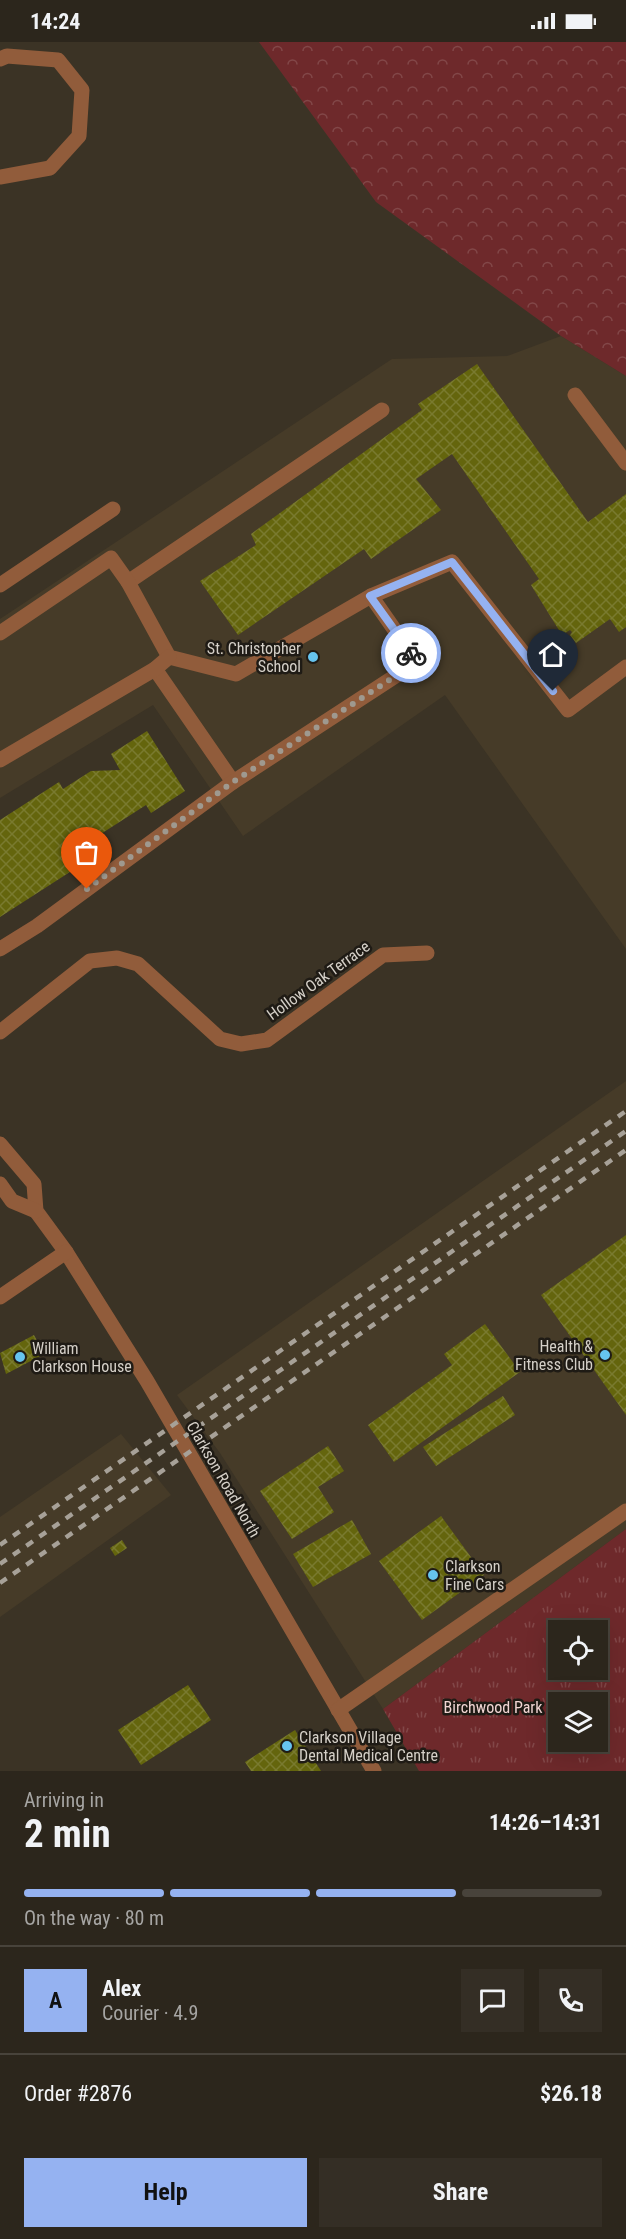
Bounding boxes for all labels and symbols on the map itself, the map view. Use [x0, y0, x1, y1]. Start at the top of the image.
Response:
courier [381, 623, 441, 683]
pin [527, 629, 578, 691]
place label: St. Christopher School [207, 639, 301, 676]
marker: St. Christopher School [306, 650, 320, 664]
pin [61, 827, 112, 889]
street label: Hollow Oak Terrace [263, 937, 373, 1024]
place label: Health & Fitness Club [515, 1337, 593, 1374]
place label: William Clarkson House [32, 1339, 132, 1376]
marker: Health & Fitness Club [598, 1348, 612, 1362]
marker: William Clarkson House [13, 1350, 27, 1364]
street label: Clarkson Road North [183, 1418, 264, 1541]
place label: Clarkson Fine Cars [445, 1557, 504, 1594]
marker: Clarkson Fine Cars [426, 1568, 440, 1582]
park label: Birchwood Park [444, 1698, 543, 1717]
place label: Clarkson Village Dental Medical Centre [299, 1728, 438, 1765]
marker: Clarkson Village Dental Medical Centre [280, 1739, 294, 1753]

